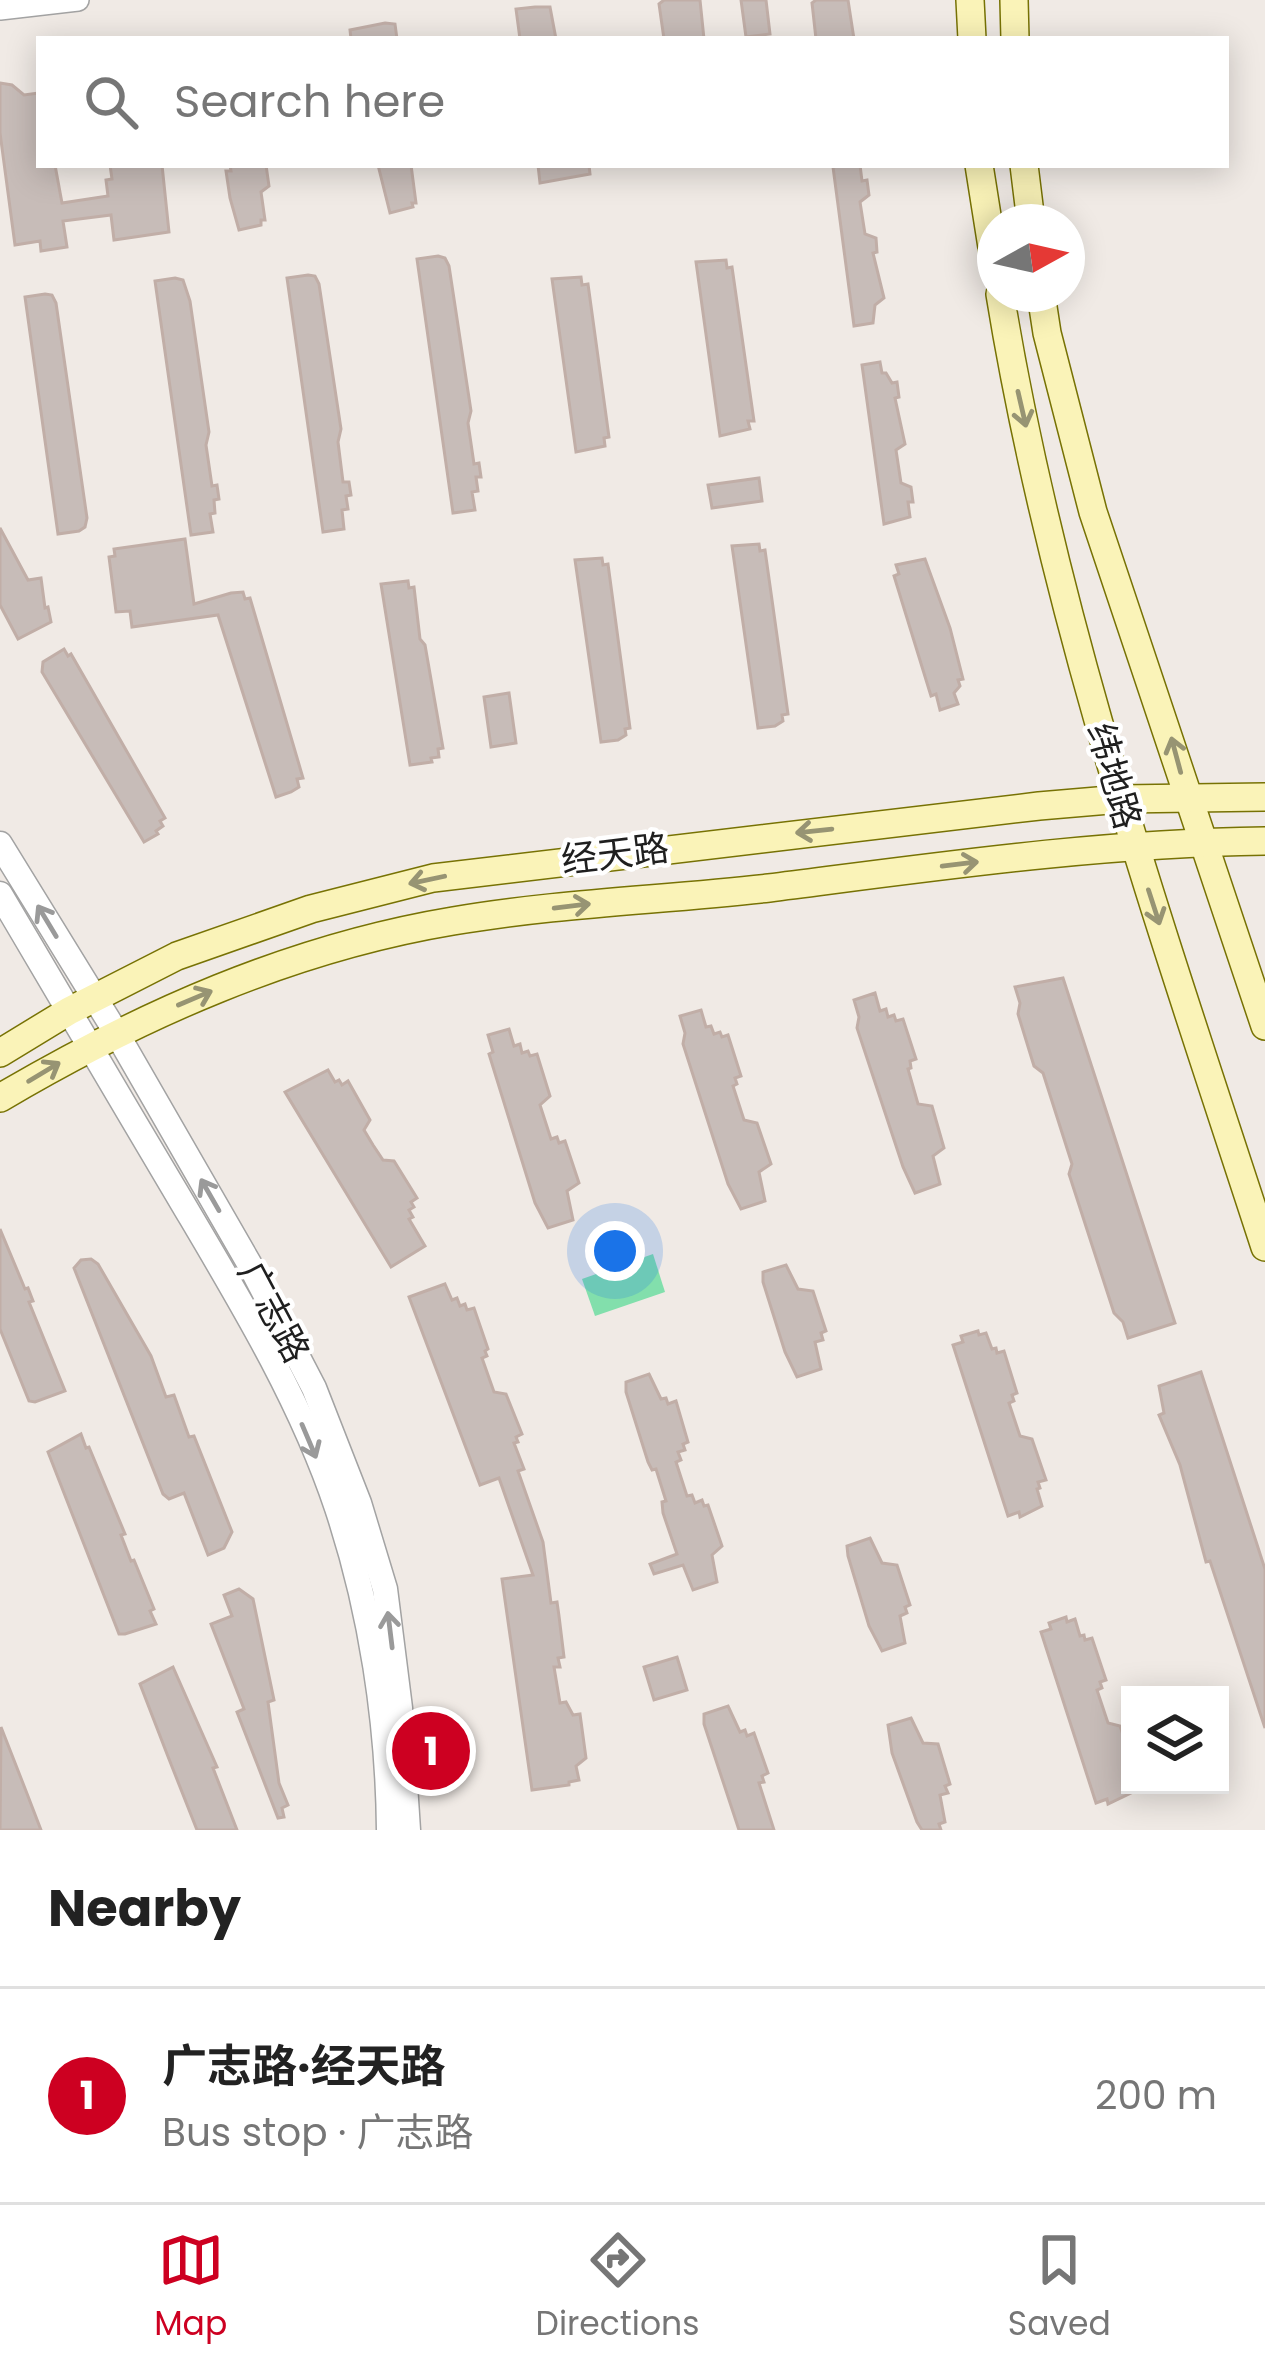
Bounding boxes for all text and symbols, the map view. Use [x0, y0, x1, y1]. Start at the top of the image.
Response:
search box [36, 36, 1229, 168]
icon: search [78, 69, 144, 135]
text: Search here [174, 70, 445, 133]
north arrow [977, 204, 1085, 312]
one-way arrow [1012, 389, 1035, 427]
street label: 纬地路 [1075, 717, 1153, 835]
one-way arrow [1163, 737, 1185, 775]
one-way arrow [795, 821, 834, 843]
street label: 经天路 [558, 822, 672, 886]
one-way arrow [940, 852, 979, 874]
one-way arrow [408, 870, 446, 893]
one-way arrow [1144, 887, 1166, 925]
one-way arrow [552, 894, 591, 917]
one-way arrow [35, 905, 59, 939]
one-way arrow [176, 986, 213, 1007]
one-way arrow [26, 1060, 60, 1084]
one-way arrow [197, 1178, 221, 1213]
your location [585, 1221, 645, 1281]
street label: 广志路 [226, 1252, 322, 1372]
one-way arrow [299, 1422, 321, 1458]
one-way arrow [378, 1611, 401, 1650]
map controls [1121, 1686, 1229, 1794]
button: layers [1121, 1686, 1229, 1794]
pin: 1 [392, 1706, 470, 1796]
text: Nearby [48, 1872, 241, 1944]
text: 广志路·经天路 [162, 2035, 445, 2098]
text: 1 [80, 2068, 94, 2123]
text: 200 m [1095, 2068, 1217, 2123]
text: Bus stop · 广志路 [162, 2105, 474, 2160]
tab: Map [154, 2227, 227, 2349]
tab: Directions [536, 2227, 699, 2349]
tab: Saved [1008, 2227, 1111, 2349]

